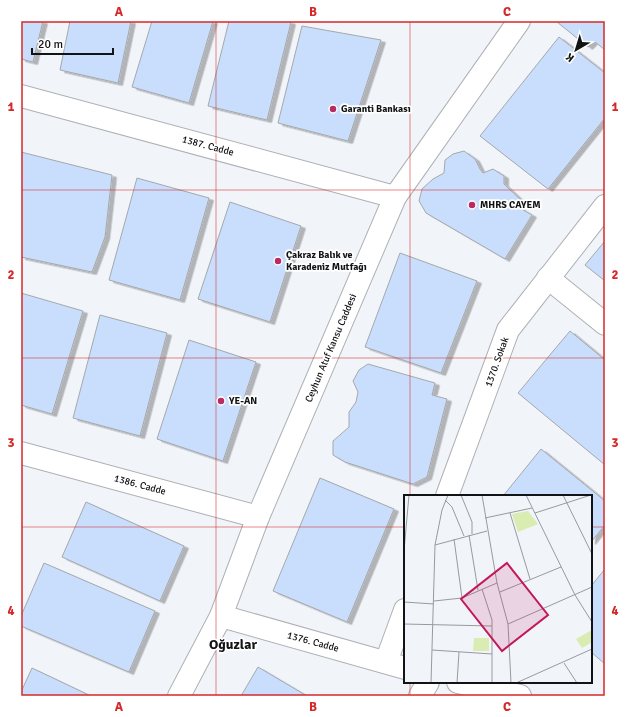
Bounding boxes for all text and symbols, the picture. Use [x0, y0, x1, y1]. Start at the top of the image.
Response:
text: A [115, 4, 124, 20]
text: B [309, 4, 317, 20]
text: C [503, 4, 511, 20]
scale bar [32, 30, 113, 56]
north arrow [556, 30, 596, 70]
text: 20 m [38, 37, 63, 52]
text: K [563, 50, 577, 65]
text: 1 [7, 99, 15, 115]
text: 1 [611, 99, 619, 115]
place label: Garanti Bankası [341, 103, 411, 115]
marker: Garanti Bankası [328, 104, 338, 114]
street label: 1387. Cadde [181, 133, 235, 159]
place label: MHRS CAYEM [480, 199, 541, 211]
marker: MHRS CAYEM [467, 200, 477, 210]
place label: Çakraz Balık ve Karadeniz Mutfağı [286, 249, 367, 273]
marker: Çakraz Balık ve Karadeniz Mutfağı [273, 256, 283, 266]
text: 2 [7, 267, 15, 283]
text: 2 [611, 267, 619, 283]
street label: Ceyhun Atuf Kansu Caddesi [303, 292, 359, 404]
street label: 1370. Sokak [482, 335, 512, 389]
place label: YE-AN [228, 395, 257, 407]
marker: YE-AN [216, 396, 226, 406]
text: 3 [7, 435, 15, 451]
text: 3 [611, 435, 619, 451]
street label: 1386. Cadde [113, 472, 167, 498]
inset map [404, 495, 592, 683]
text: 4 [7, 603, 15, 619]
text: 4 [611, 603, 619, 619]
street label: 1376. Cadde [286, 629, 340, 655]
district label: Oğuzlar [209, 636, 257, 653]
text: A [115, 699, 124, 715]
text: B [309, 699, 317, 715]
text: C [503, 699, 511, 715]

